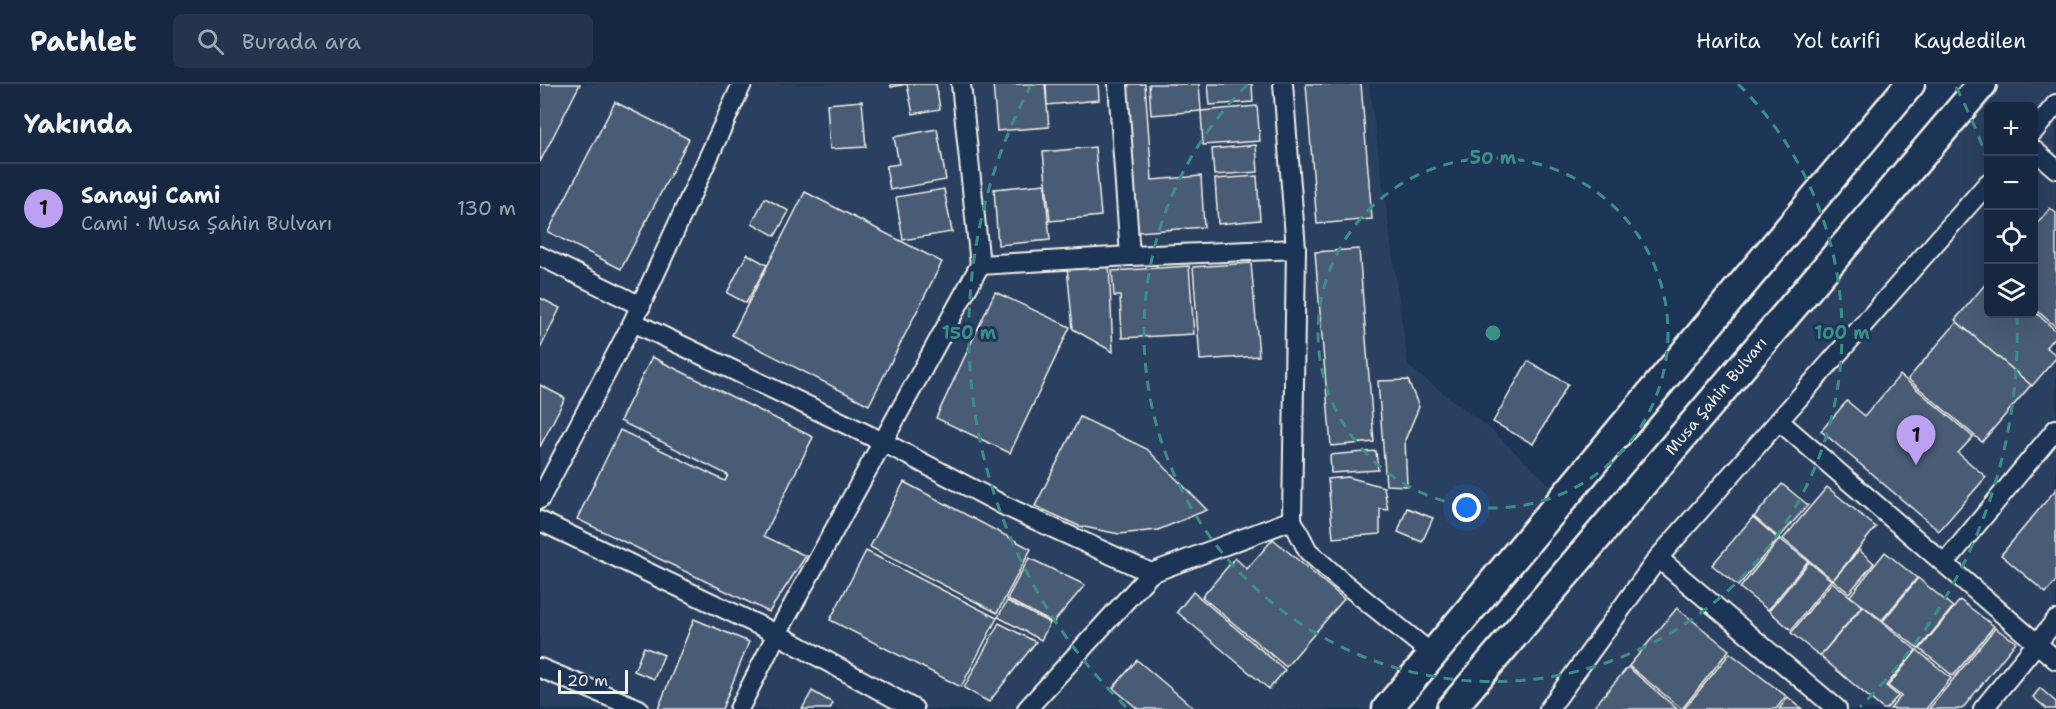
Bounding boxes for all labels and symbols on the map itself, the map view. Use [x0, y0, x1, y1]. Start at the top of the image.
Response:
text: 50 m [1470, 146, 1517, 170]
text: 150 m [942, 321, 997, 345]
text: 100 m [1814, 321, 1870, 345]
centre of rings [1483, 323, 1503, 343]
street label: Musa Şahin Bulvarı [1660, 333, 1772, 459]
pin: 1 [1896, 416, 1936, 465]
your location [1452, 493, 1481, 522]
scale bar [558, 667, 628, 694]

